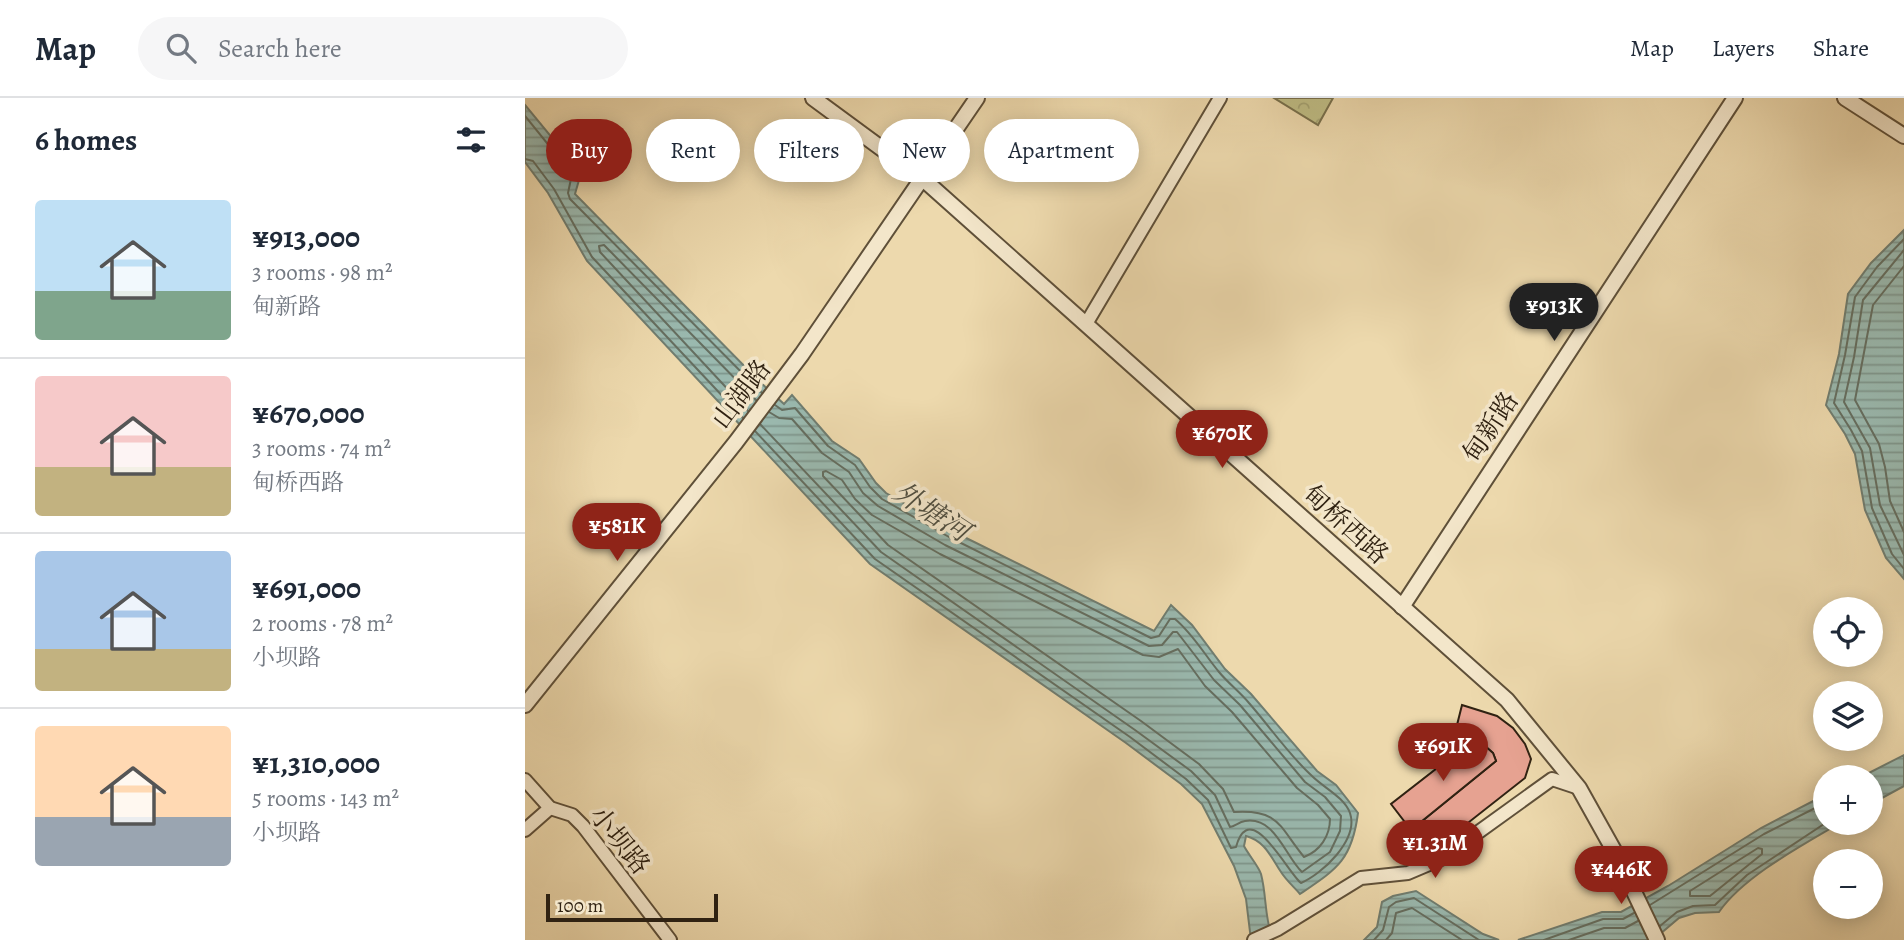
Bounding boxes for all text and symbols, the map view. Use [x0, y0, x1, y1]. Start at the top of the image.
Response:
search box [138, 17, 628, 80]
text: Map [35, 26, 96, 71]
icon: search [162, 29, 200, 67]
text: Search here [218, 31, 342, 66]
text: Map [1630, 32, 1674, 64]
text: Layers [1712, 32, 1775, 64]
text: Share [1813, 32, 1869, 64]
chip: Buy [546, 119, 632, 182]
chip: Rent [646, 119, 740, 182]
chip: Filters [754, 119, 864, 182]
chip: New [878, 119, 970, 182]
chip: Apartment [984, 119, 1139, 182]
text: 6 homes [35, 120, 137, 160]
icon: filters [452, 121, 490, 159]
text: ¥913,000 [252, 217, 360, 257]
icon: home [91, 228, 175, 312]
text: 3 rooms · 98 m² [252, 257, 393, 288]
pin: ¥913K [1505, 284, 1603, 343]
text: ¥913K [1525, 290, 1583, 321]
text: 甸新路 [252, 291, 321, 322]
street label: 山湖路 [704, 353, 779, 436]
street label: 甸新路 [1454, 385, 1526, 470]
text: ¥670,000 [252, 393, 364, 433]
icon: home [91, 404, 175, 488]
pin: ¥670K [1173, 410, 1271, 470]
text: ¥670K [1192, 417, 1252, 448]
text: 3 rooms · 74 m² [252, 433, 391, 464]
text: 甸桥西路 [252, 467, 344, 498]
water label: 外塘河 [886, 473, 981, 553]
street label: 甸桥西路 [1295, 477, 1396, 572]
pin: ¥581K [568, 504, 666, 563]
text: ¥581K [588, 510, 646, 541]
text: ¥691,000 [252, 568, 361, 608]
icon: home [91, 579, 175, 663]
map controls [1813, 597, 1883, 919]
button: locate [1813, 597, 1883, 667]
text: 2 rooms · 78 m² [252, 608, 393, 639]
text: 小坝路 [252, 642, 321, 673]
button: layers [1813, 681, 1883, 751]
pin: ¥691K [1394, 724, 1492, 783]
text: ¥691K [1414, 730, 1472, 761]
text: ¥1,310,000 [252, 743, 380, 783]
icon: home [91, 754, 175, 838]
button: + [1813, 765, 1883, 835]
text: 5 rooms · 143 m² [252, 783, 399, 814]
street label: 小坝路 [581, 799, 658, 882]
text: 小坝路 [252, 817, 321, 848]
pin: ¥1.31M [1378, 820, 1492, 880]
text: ¥1.31M [1402, 827, 1468, 858]
pin: ¥446K [1572, 846, 1670, 906]
button: − [1813, 849, 1883, 919]
text: ¥446K [1591, 853, 1651, 884]
scale bar [546, 891, 717, 923]
text: 100 m [557, 893, 603, 919]

